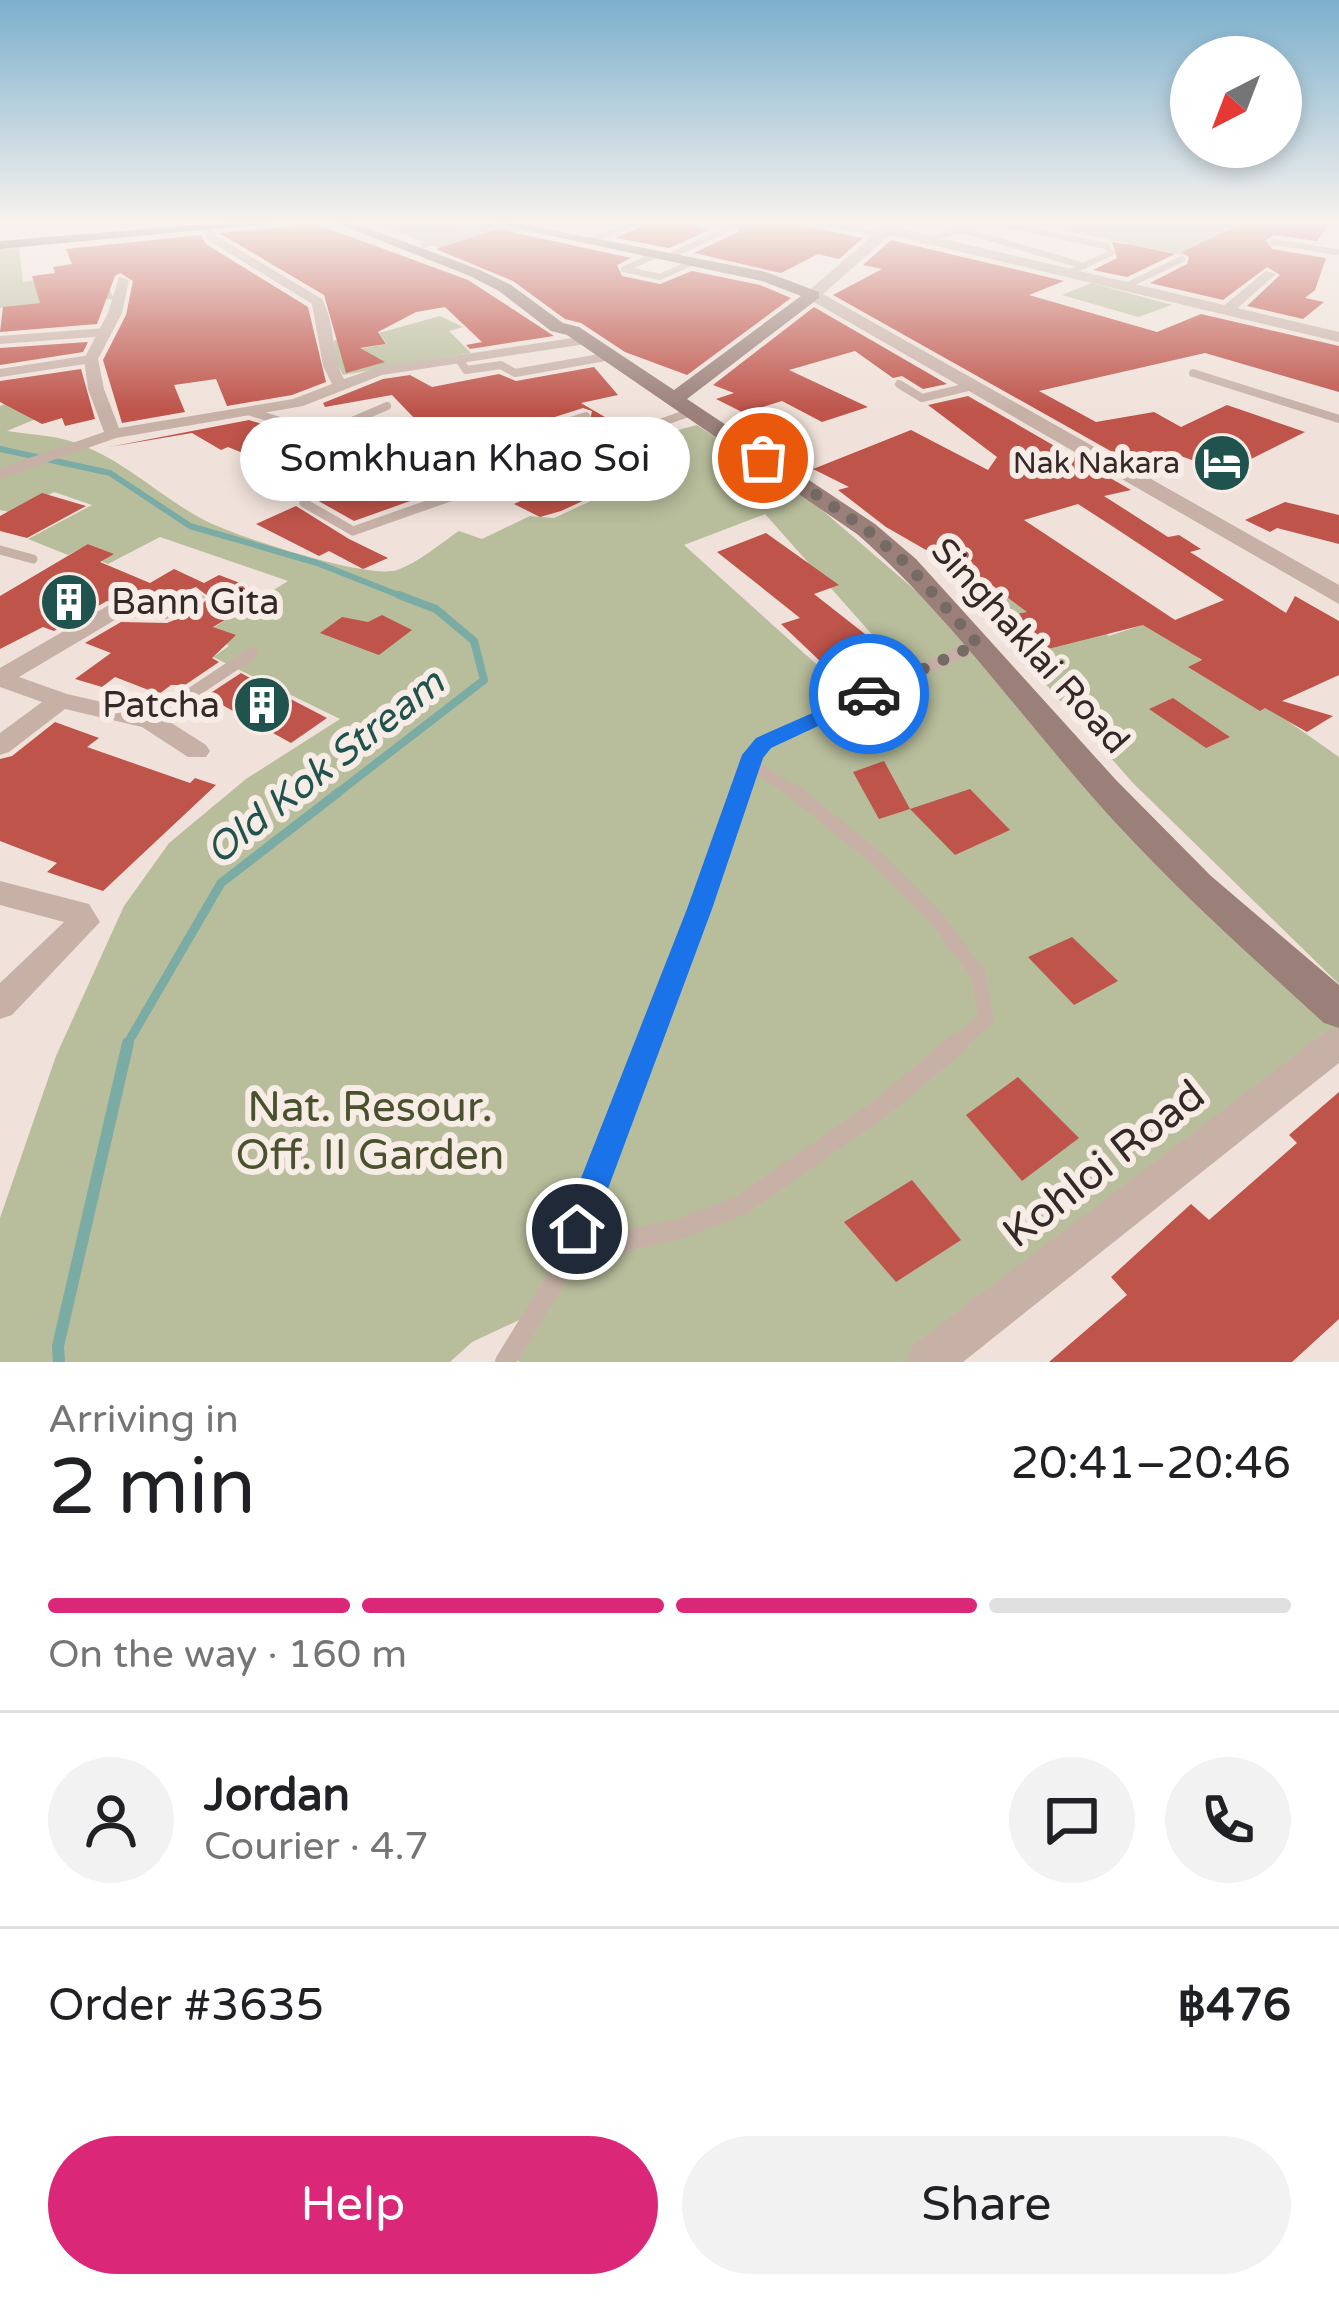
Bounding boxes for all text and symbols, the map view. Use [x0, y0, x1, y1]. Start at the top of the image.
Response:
north arrow [1170, 36, 1302, 168]
map controls [1170, 36, 1302, 168]
pin [712, 407, 814, 509]
callout: Somkhuan Khao Soi [241, 416, 691, 500]
icon: bag [730, 425, 796, 491]
hotel icon: Nak Nakara [1191, 432, 1253, 494]
text: Somkhuan Khao Soi [279, 435, 651, 482]
place label: Nak Nakara [1013, 445, 1180, 482]
street label: Singhaklai Road [922, 529, 1138, 763]
building icon: Bann Gita [38, 571, 100, 633]
place label: Bann Gita [111, 581, 280, 624]
courier [809, 634, 929, 754]
water label: Old Kok Stream [197, 659, 454, 875]
icon: car [836, 661, 902, 727]
building icon: Patcha [231, 674, 293, 736]
place label: Patcha [102, 684, 220, 727]
street label: Kohloi Road [993, 1069, 1215, 1259]
park label: Nat. Resour. Off. II Garden [236, 1082, 504, 1181]
pin [526, 1178, 628, 1280]
icon: home [544, 1196, 610, 1262]
text: Arriving in [48, 1396, 239, 1443]
text: 20:41–20:46 [1011, 1437, 1291, 1491]
text: 2 min [48, 1441, 256, 1535]
text: On the way · 160 m [48, 1631, 407, 1678]
button: person [48, 1757, 174, 1883]
button: chat [1009, 1757, 1135, 1883]
button: phone [1165, 1757, 1291, 1883]
text: Jordan [204, 1769, 350, 1823]
text: Courier · 4.7 [204, 1823, 429, 1870]
text: Order #3635 [48, 1979, 324, 2033]
text: ฿476 [1178, 1979, 1291, 2033]
button: Help [48, 2136, 658, 2274]
button: Share [682, 2136, 1291, 2274]

